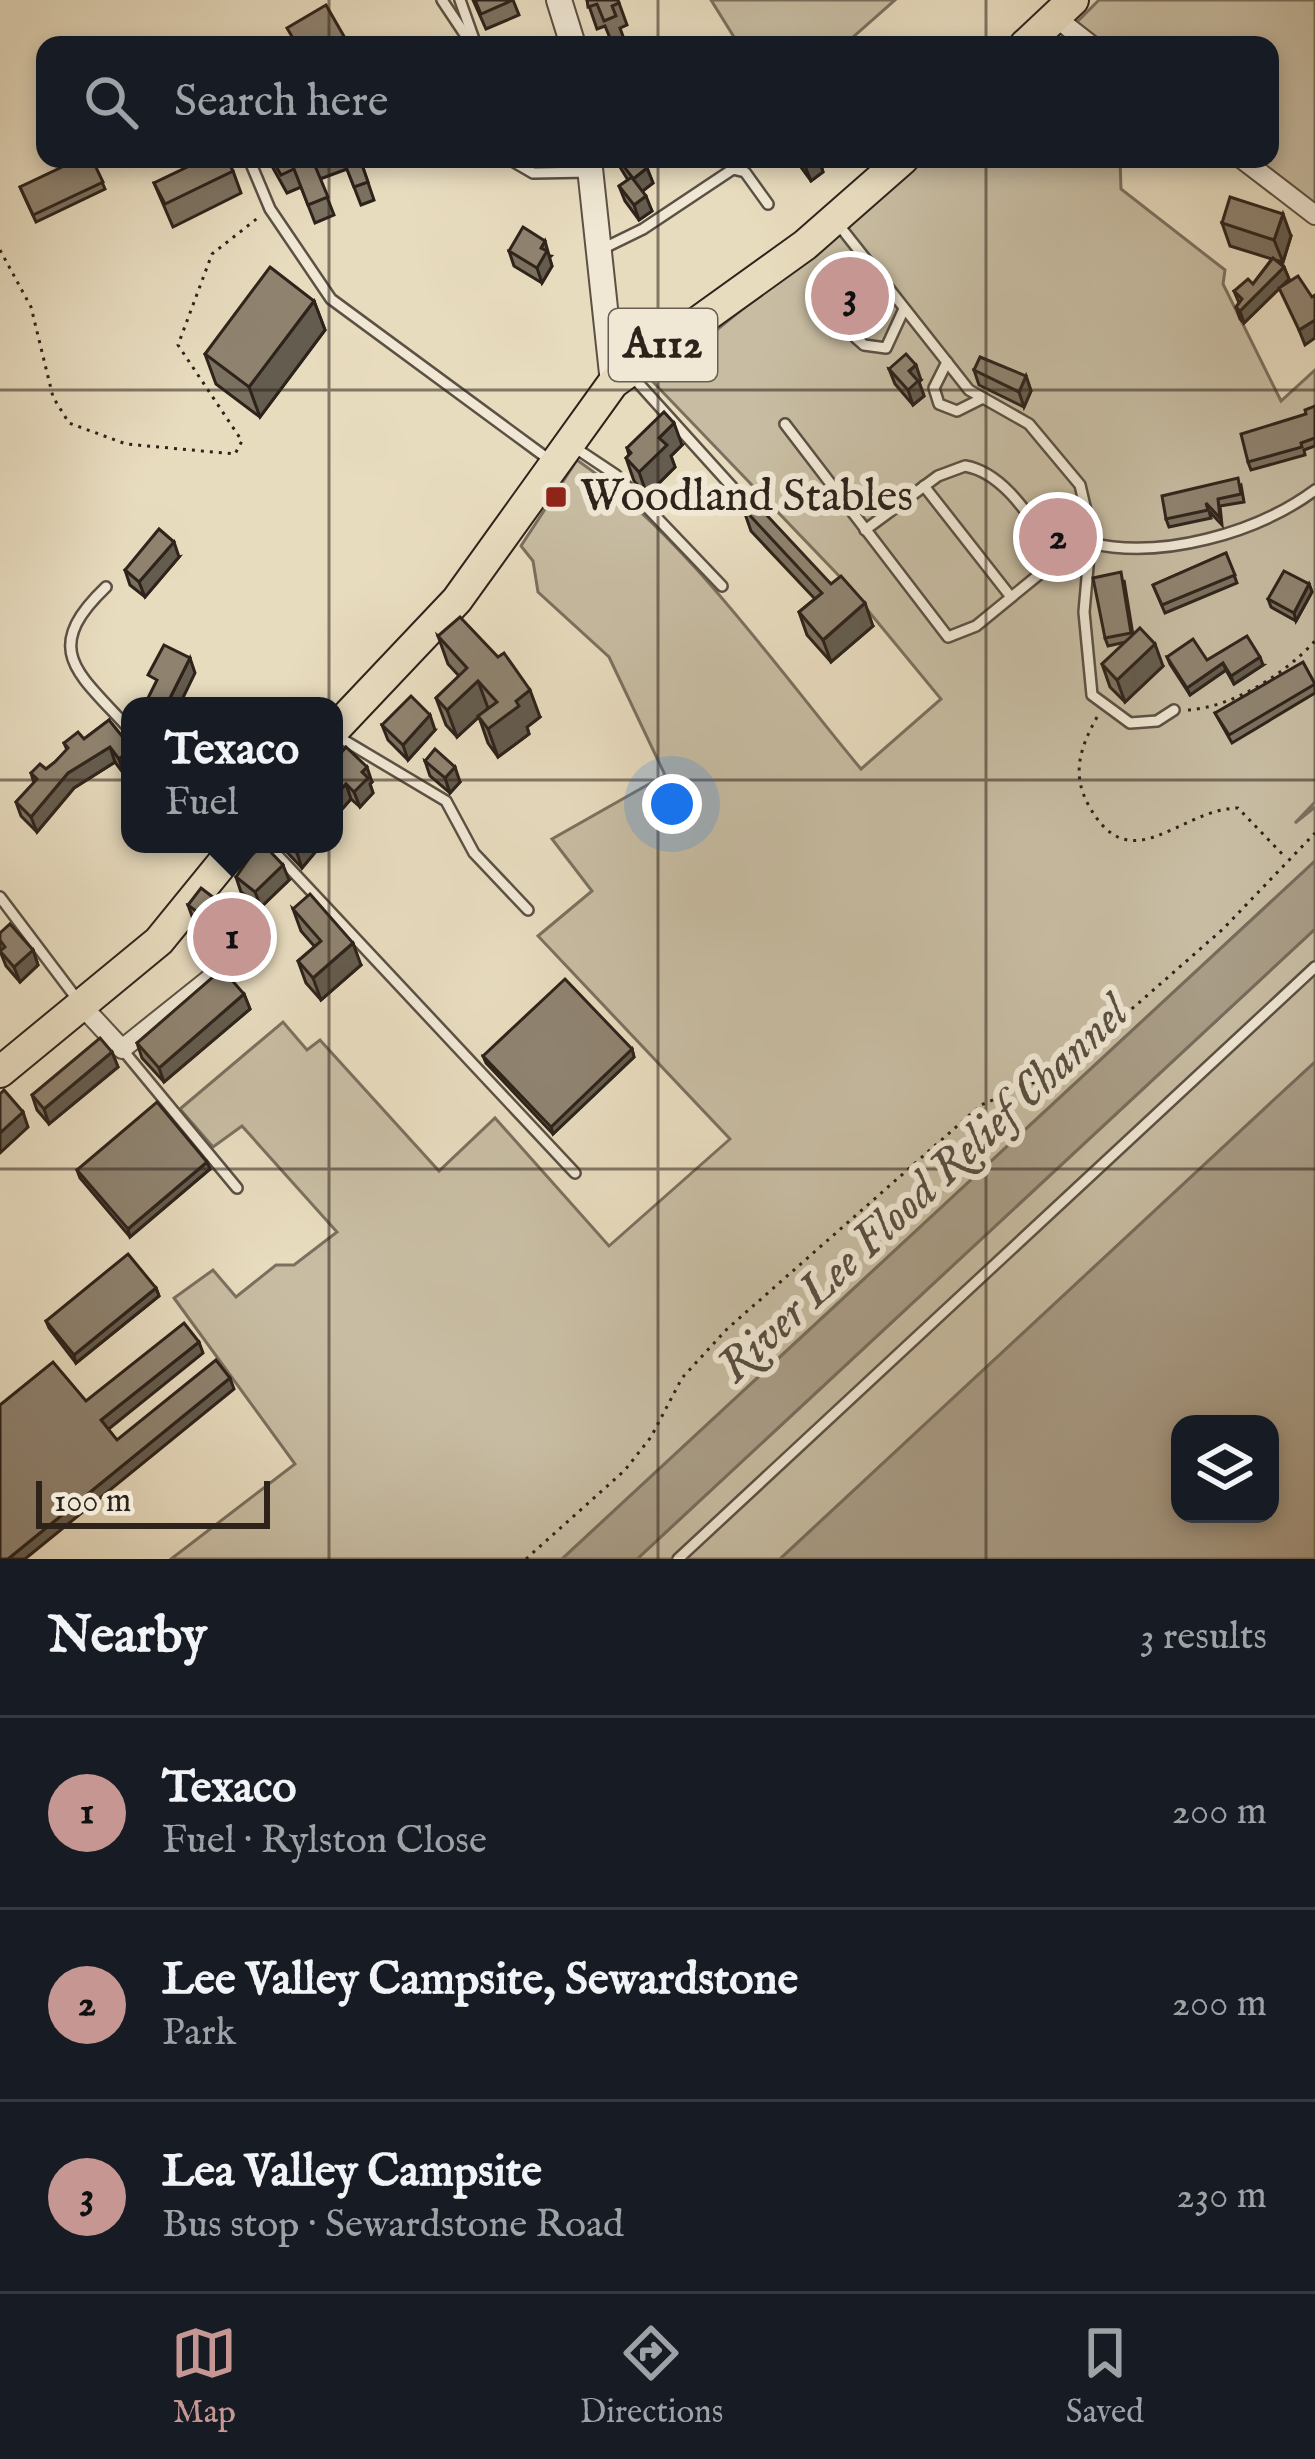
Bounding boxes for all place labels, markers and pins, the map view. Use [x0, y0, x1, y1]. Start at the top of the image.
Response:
pin: 3 [811, 251, 889, 341]
place label: Woodland Stables [580, 469, 913, 526]
marker: Woodland Stables [543, 484, 569, 510]
pin: 2 [1019, 492, 1097, 582]
pin: 1 [193, 892, 271, 982]

